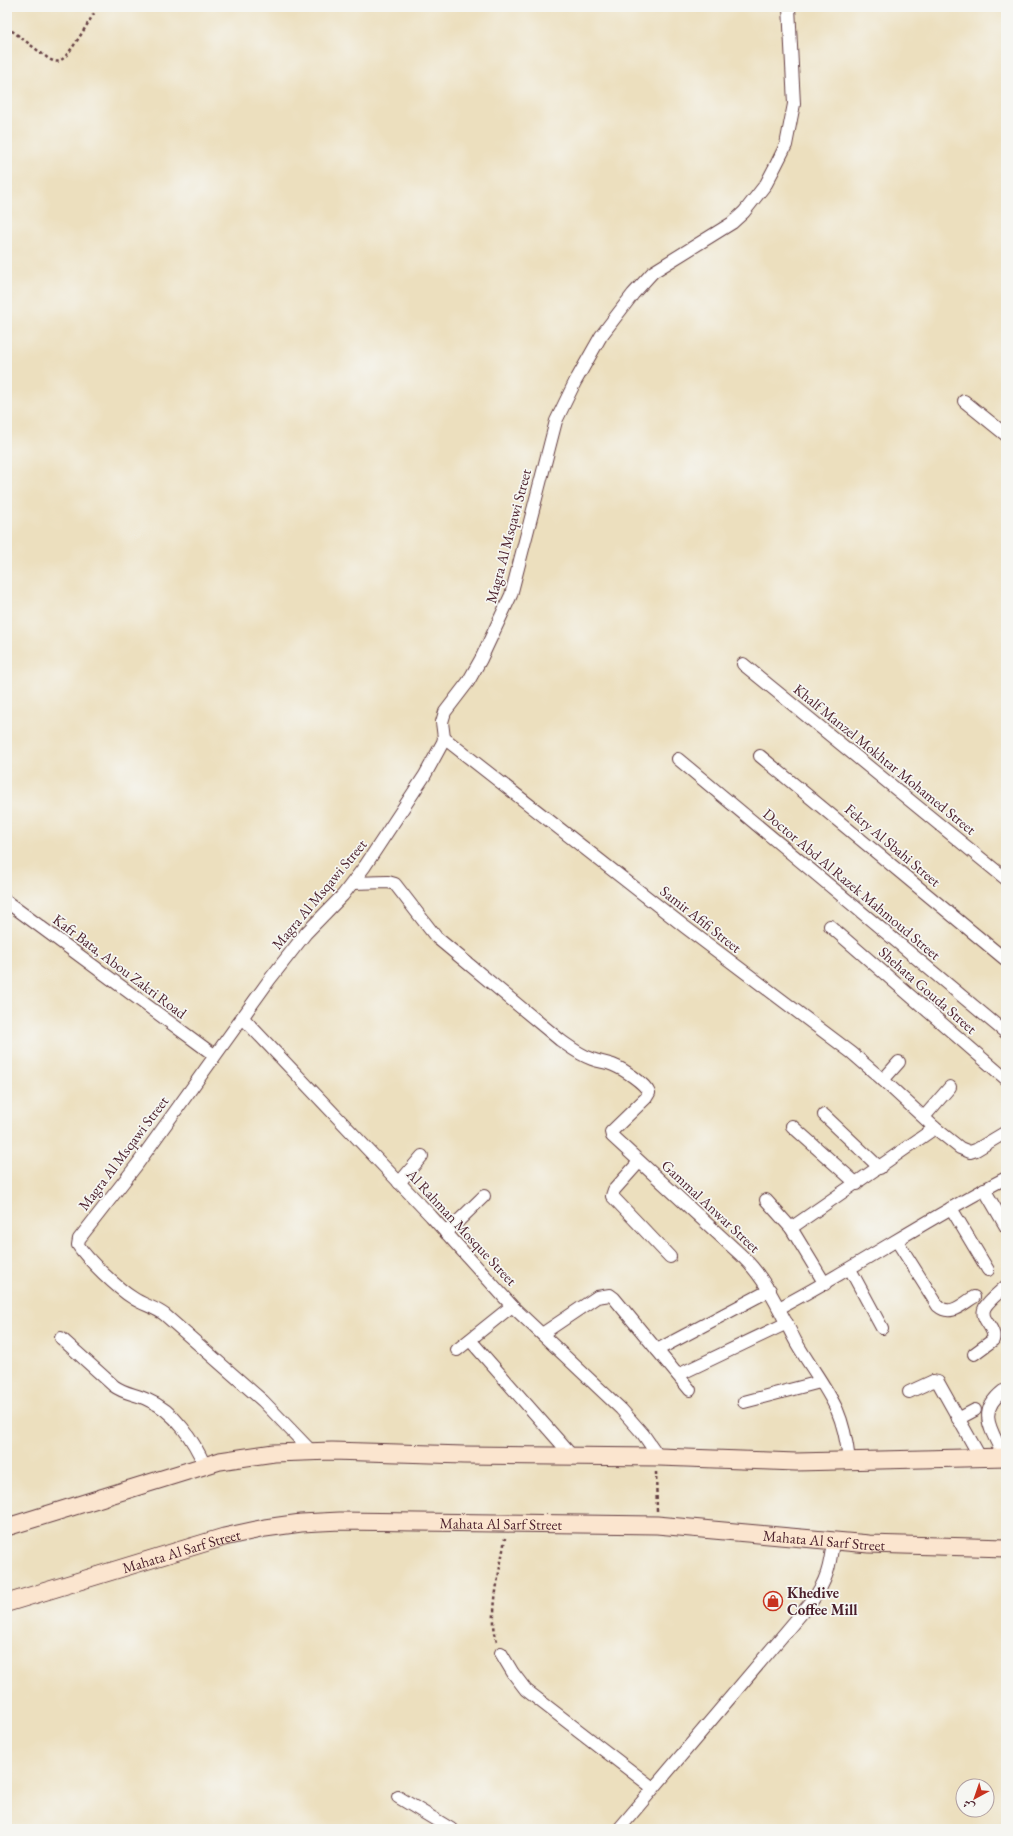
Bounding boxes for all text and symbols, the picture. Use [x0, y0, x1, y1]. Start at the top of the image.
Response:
street label: Magra Al Msqawi Street [481, 466, 535, 605]
street label: Khalf Manzel Mokhtar Mohamed Street [790, 679, 980, 839]
street label: Fekry Al Sbahi Street [841, 799, 945, 891]
street label: Doctor Abd Al Razek Mahmoud Street [759, 804, 945, 964]
street label: Magra Al Msqawi Street [267, 835, 371, 953]
street label: Samir Afifi Street [656, 881, 746, 957]
street label: Kafr Bata, Abou Zakri Road [49, 910, 191, 1023]
street label: Shehata Gouda Street [875, 942, 981, 1038]
street label: Magra Al Msqawi Street [74, 1092, 172, 1214]
street label: Gammal Anwar Street [658, 1155, 764, 1257]
street label: Al Rahman Mosque Street [402, 1164, 521, 1290]
street label: Mahata Al Sarf Street [439, 1513, 562, 1533]
street label: Mahata Al Sarf Street [120, 1524, 242, 1577]
street label: Mahata Al Sarf Street [762, 1525, 886, 1554]
place label: Khedive Coffee Mill [787, 1583, 858, 1619]
shop icon: Khedive Coffee Mill [762, 1590, 784, 1612]
north arrow [955, 1778, 995, 1818]
text: ش [960, 1797, 977, 1815]

